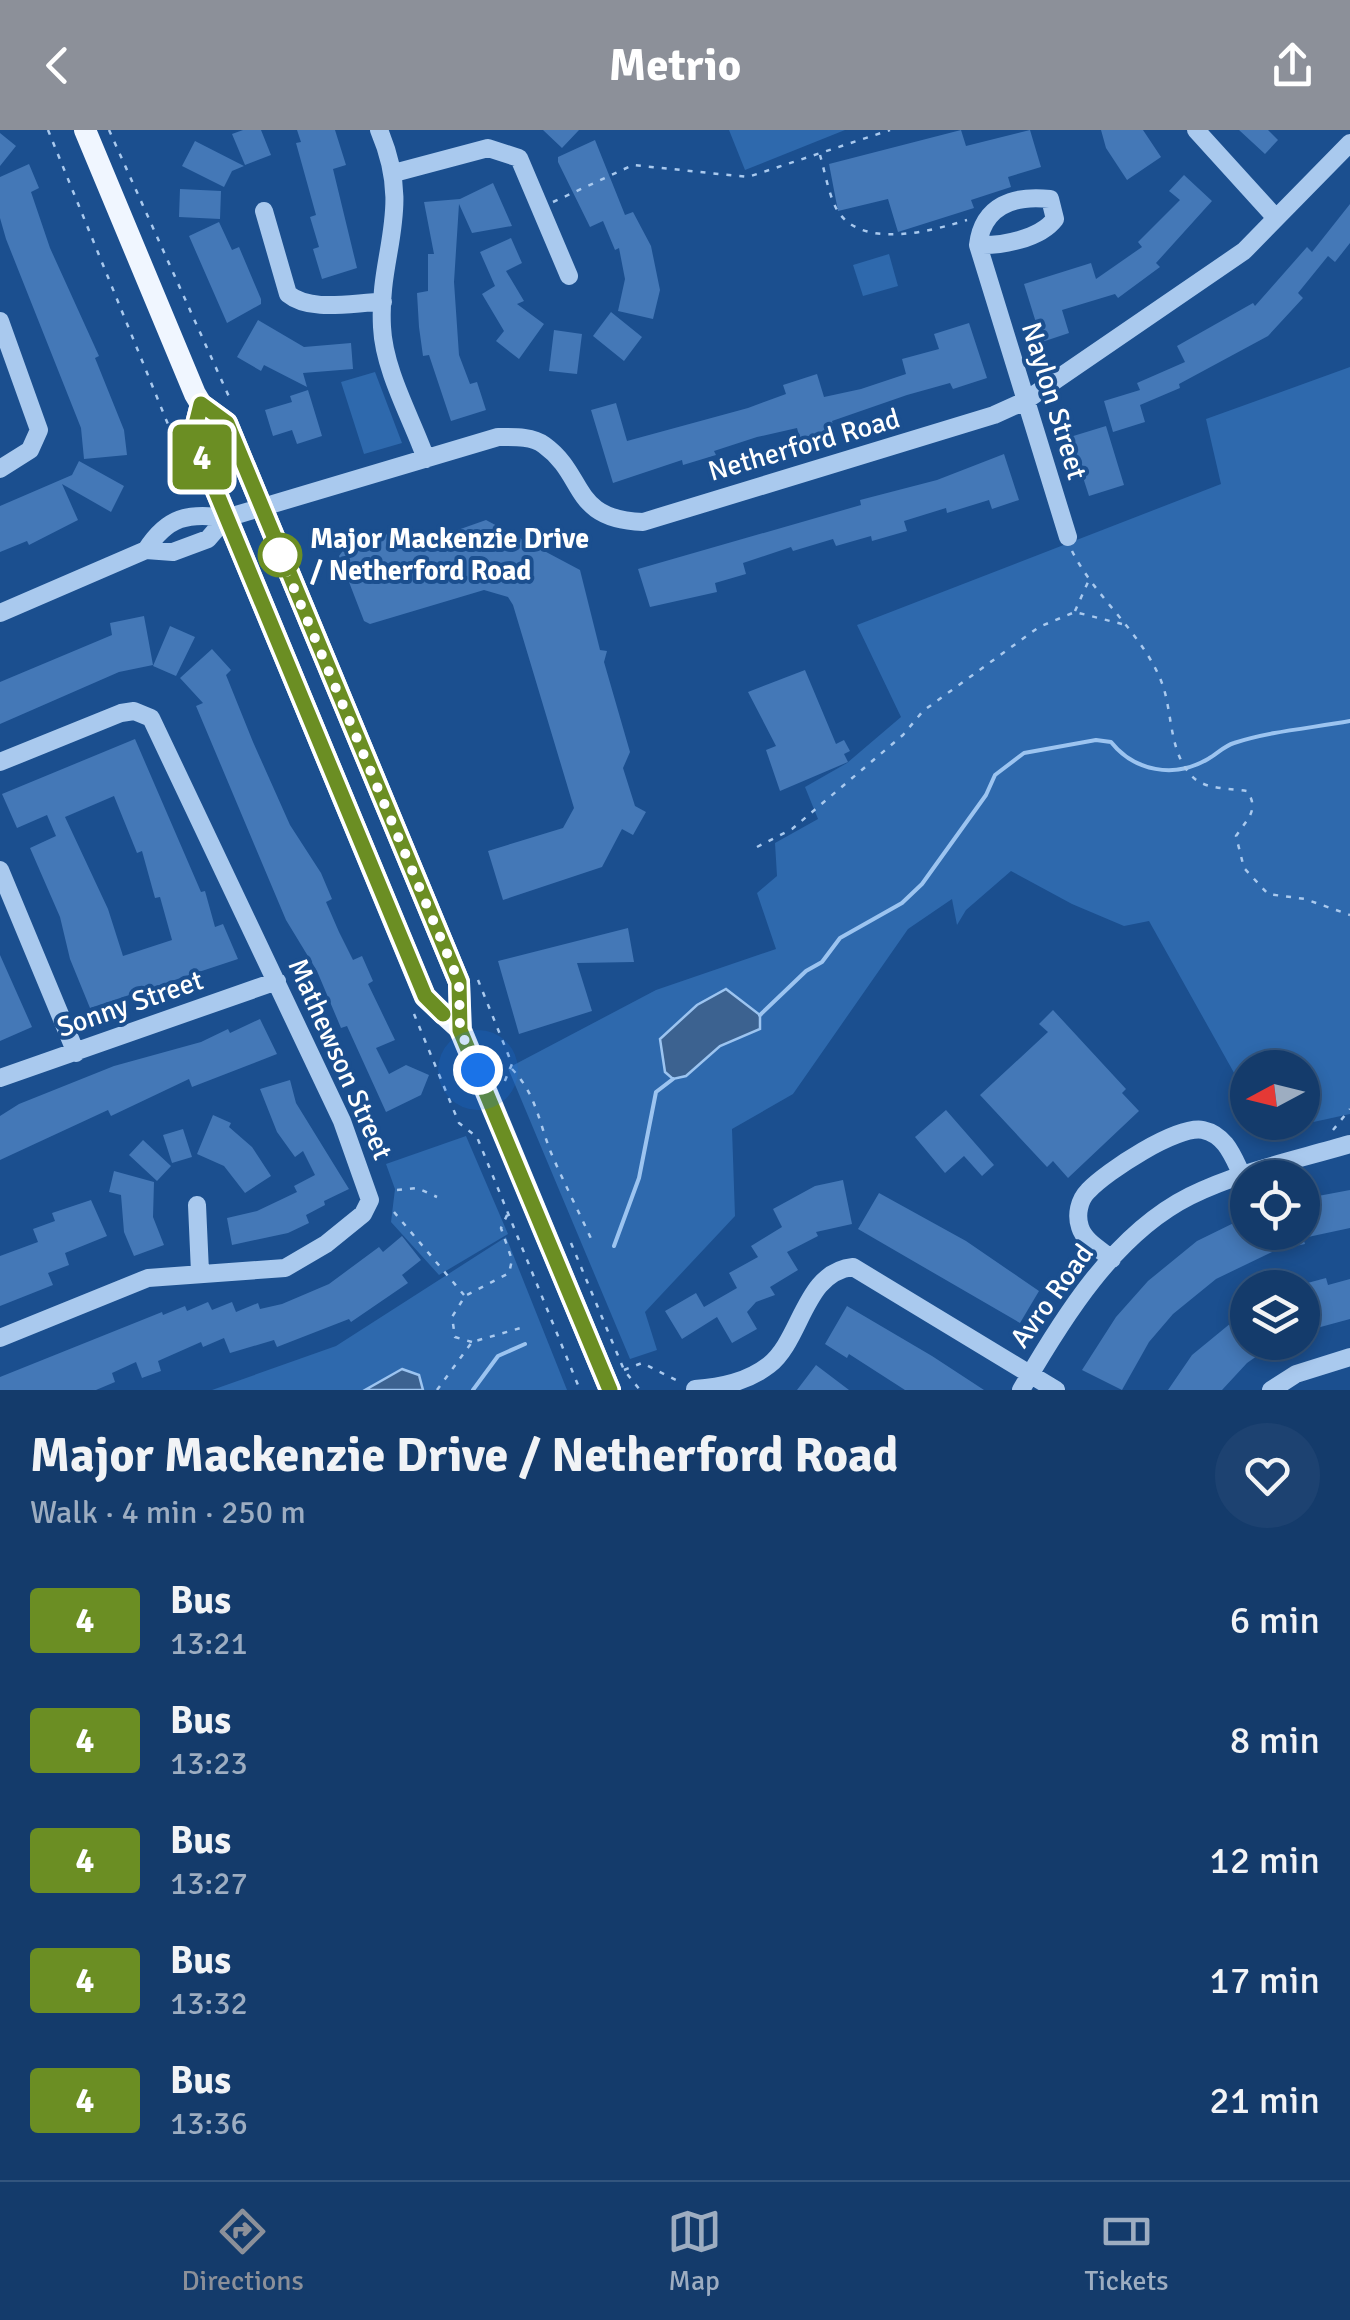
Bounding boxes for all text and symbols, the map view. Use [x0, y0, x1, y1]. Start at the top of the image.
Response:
icon: back [30, 38, 85, 93]
text: Metrio [609, 38, 741, 93]
icon: share [1265, 38, 1320, 93]
street label: Naylon Street [1014, 318, 1094, 484]
street label: Netherford Road [704, 401, 904, 489]
line badge: 4 [170, 424, 234, 490]
text: 4 [193, 436, 211, 479]
place label: Major Mackenzie Drive / Netherford Road [310, 522, 589, 588]
marker: Major Mackenzie Drive / Netherford Road [259, 534, 301, 576]
street label: Mathewson Street [280, 953, 400, 1165]
street label: Sonny Street [52, 963, 208, 1045]
your location [453, 1045, 503, 1095]
north arrow [1230, 1050, 1320, 1140]
map controls [1230, 1050, 1320, 1360]
button: locate [1230, 1160, 1320, 1250]
street label: Avro Road [1003, 1238, 1101, 1354]
button: layers [1230, 1270, 1320, 1360]
button: heart [1215, 1423, 1320, 1528]
text: Major Mackenzie Drive / Netherford Road [30, 1426, 898, 1485]
text: Walk · 4 min · 250 m [30, 1493, 306, 1532]
text: Bus [170, 1577, 231, 1624]
text: 6 min [1230, 1597, 1320, 1644]
text: 4 [76, 1599, 94, 1642]
text: 13:21 [170, 1624, 248, 1663]
text: Bus [170, 1697, 231, 1744]
text: 8 min [1230, 1717, 1320, 1764]
text: 4 [76, 1719, 94, 1762]
text: 13:23 [170, 1744, 248, 1783]
text: Bus [170, 1817, 231, 1864]
text: 12 min [1209, 1837, 1320, 1884]
text: 4 [76, 1839, 94, 1882]
text: 13:27 [170, 1864, 248, 1903]
text: Bus [170, 1937, 231, 1984]
text: 17 min [1209, 1957, 1320, 2004]
text: 4 [76, 1959, 94, 2002]
text: 13:32 [170, 1984, 248, 2023]
text: Bus [170, 2057, 231, 2104]
text: 21 min [1209, 2077, 1320, 2124]
text: 4 [76, 2079, 94, 2122]
text: 13:36 [170, 2104, 248, 2143]
tab: Directions [181, 2204, 304, 2298]
tab: Map [667, 2204, 722, 2298]
tab: Tickets [1084, 2204, 1169, 2298]

